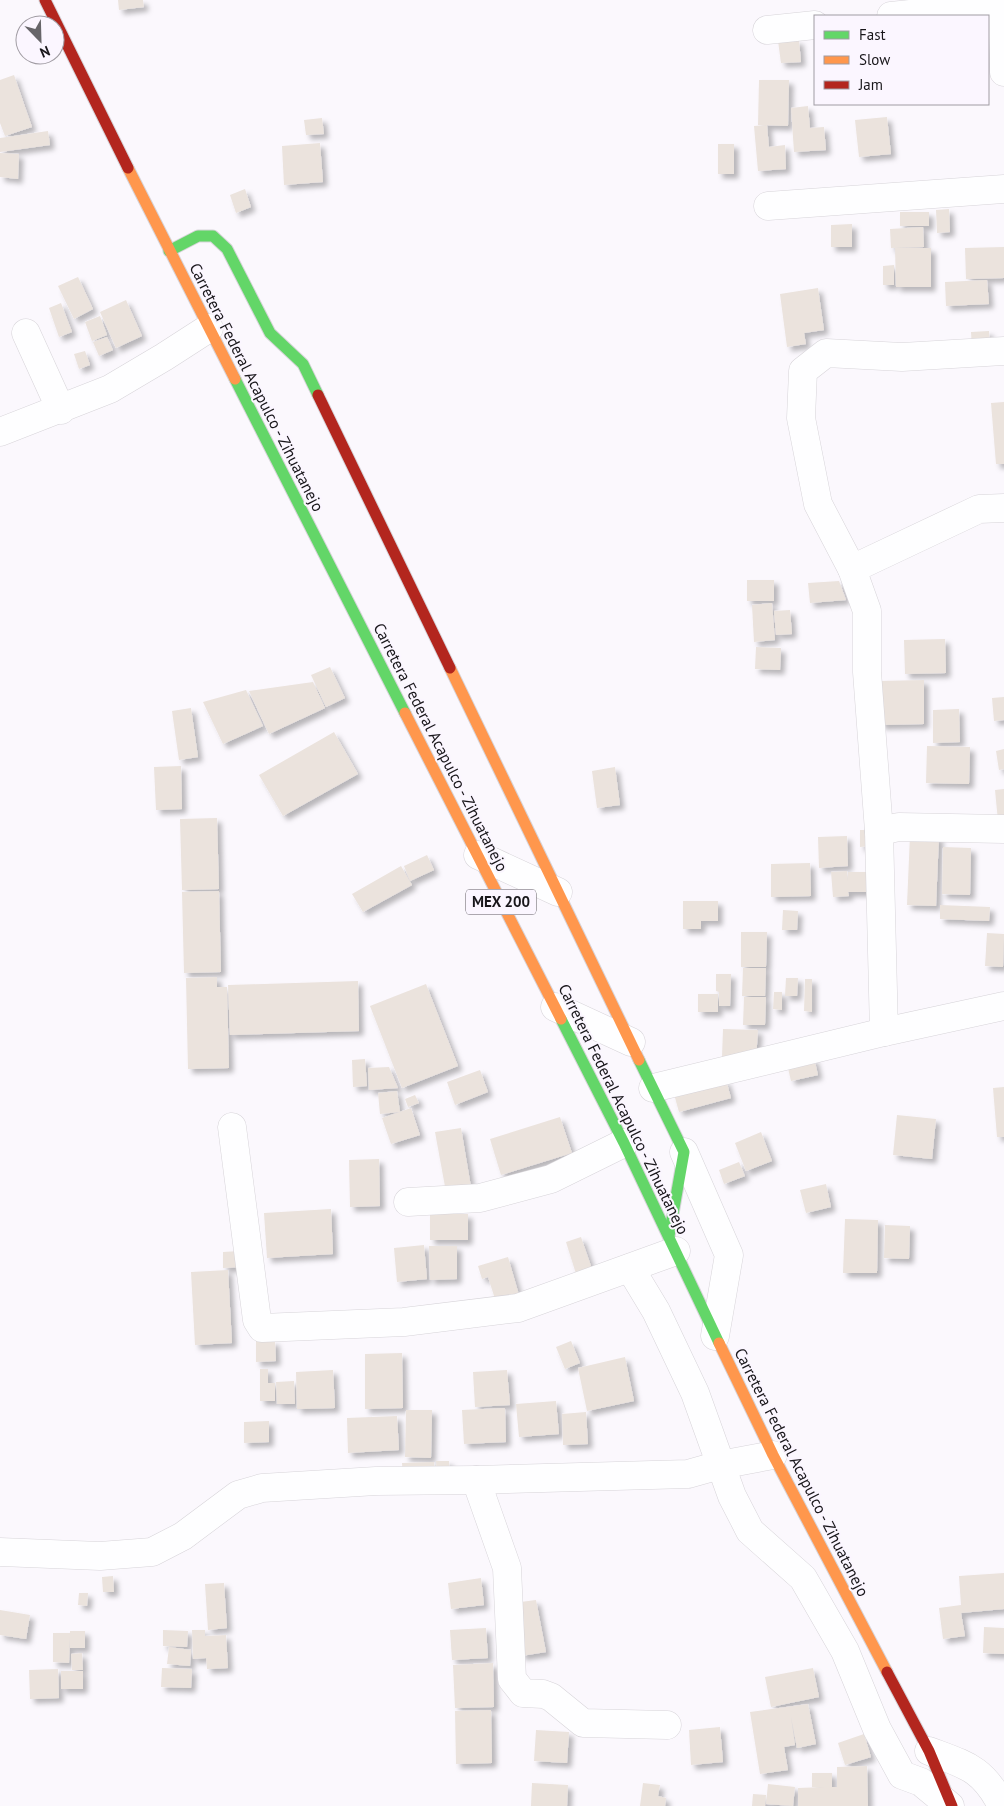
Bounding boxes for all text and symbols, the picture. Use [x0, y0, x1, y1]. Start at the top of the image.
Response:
north arrow [15, 15, 65, 65]
legend [814, 15, 989, 105]
text: Fast [859, 25, 886, 44]
text: N [37, 42, 53, 62]
text: Slow [859, 50, 890, 69]
text: Jam [858, 75, 883, 94]
street label: Carretera Federal Acapulco - Zihuatanejo [185, 259, 329, 515]
street label: Carretera Federal Acapulco - Zihuatanejo [369, 619, 513, 875]
road number: MEX 200 [466, 890, 536, 914]
street label: Carretera Federal Acapulco - Zihuatanejo [554, 980, 694, 1238]
street label: Carretera Federal Acapulco - Zihuatanejo [730, 1344, 874, 1600]

